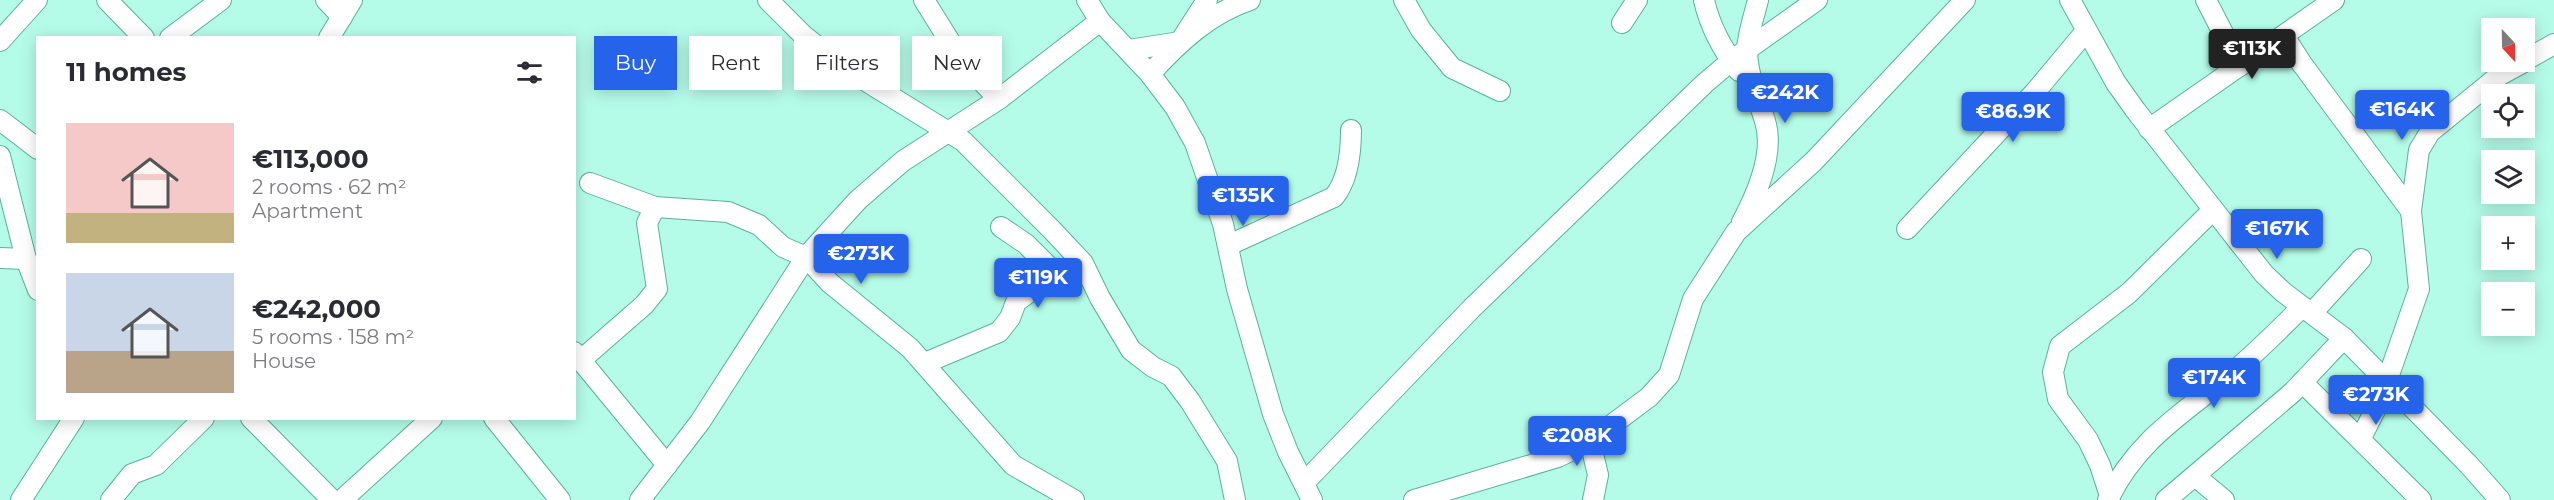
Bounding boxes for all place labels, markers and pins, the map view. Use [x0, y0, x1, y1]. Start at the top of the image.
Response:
pin: €113K [2210, 29, 2294, 80]
pin: €242K [1743, 73, 1827, 124]
pin: €164K [2360, 90, 2444, 141]
pin: €86.9K [1964, 92, 2062, 143]
pin: €135K [1201, 176, 1285, 227]
pin: €167K [2235, 209, 2319, 260]
pin: €273K [819, 234, 903, 285]
pin: €119K [996, 258, 1080, 309]
pin: €174K [2172, 358, 2256, 409]
pin: €273K [2334, 375, 2418, 426]
pin: €208K [1535, 416, 1619, 467]

